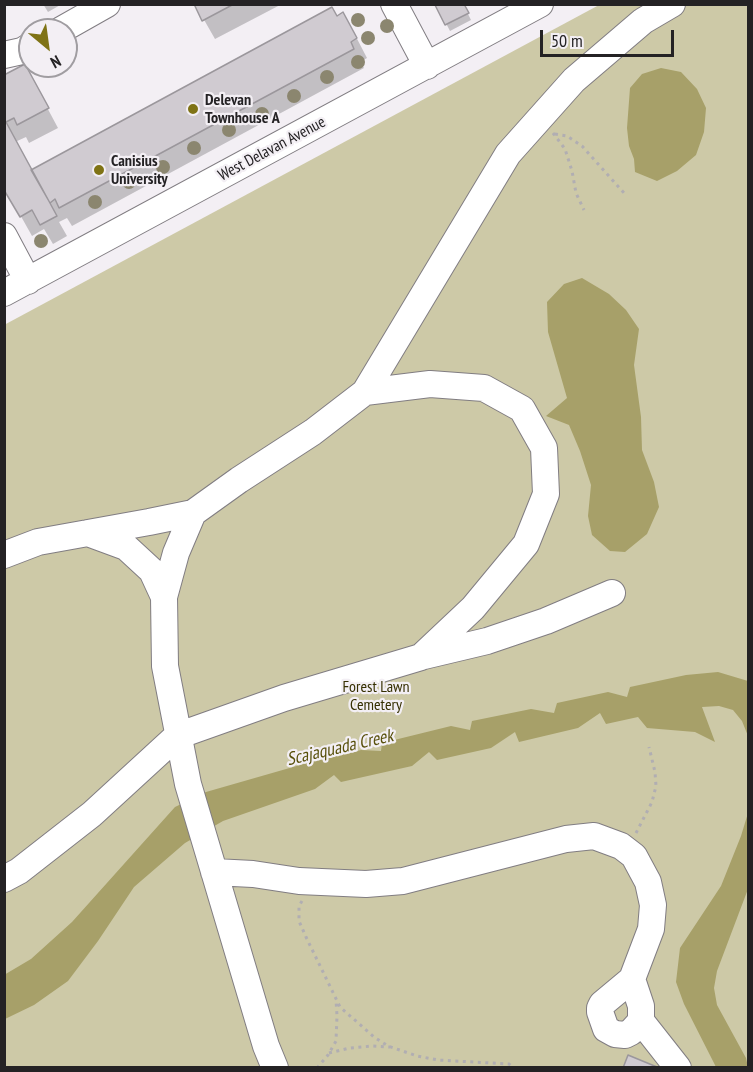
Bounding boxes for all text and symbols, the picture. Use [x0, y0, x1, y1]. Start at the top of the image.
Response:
north arrow [18, 18, 78, 78]
scale bar [543, 18, 676, 56]
text: 50 m [551, 29, 583, 52]
text: N [47, 51, 64, 73]
place label: Delevan Townhouse A [205, 90, 280, 128]
marker: Delevan Townhouse A [186, 102, 200, 116]
street label: West Delavan Avenue [215, 113, 329, 185]
place label: Canisius University [111, 151, 168, 189]
marker: Canisius University [92, 163, 106, 177]
park label: Forest Lawn Cemetery [343, 677, 409, 715]
water label: Scajaquada Creek [285, 725, 395, 771]

